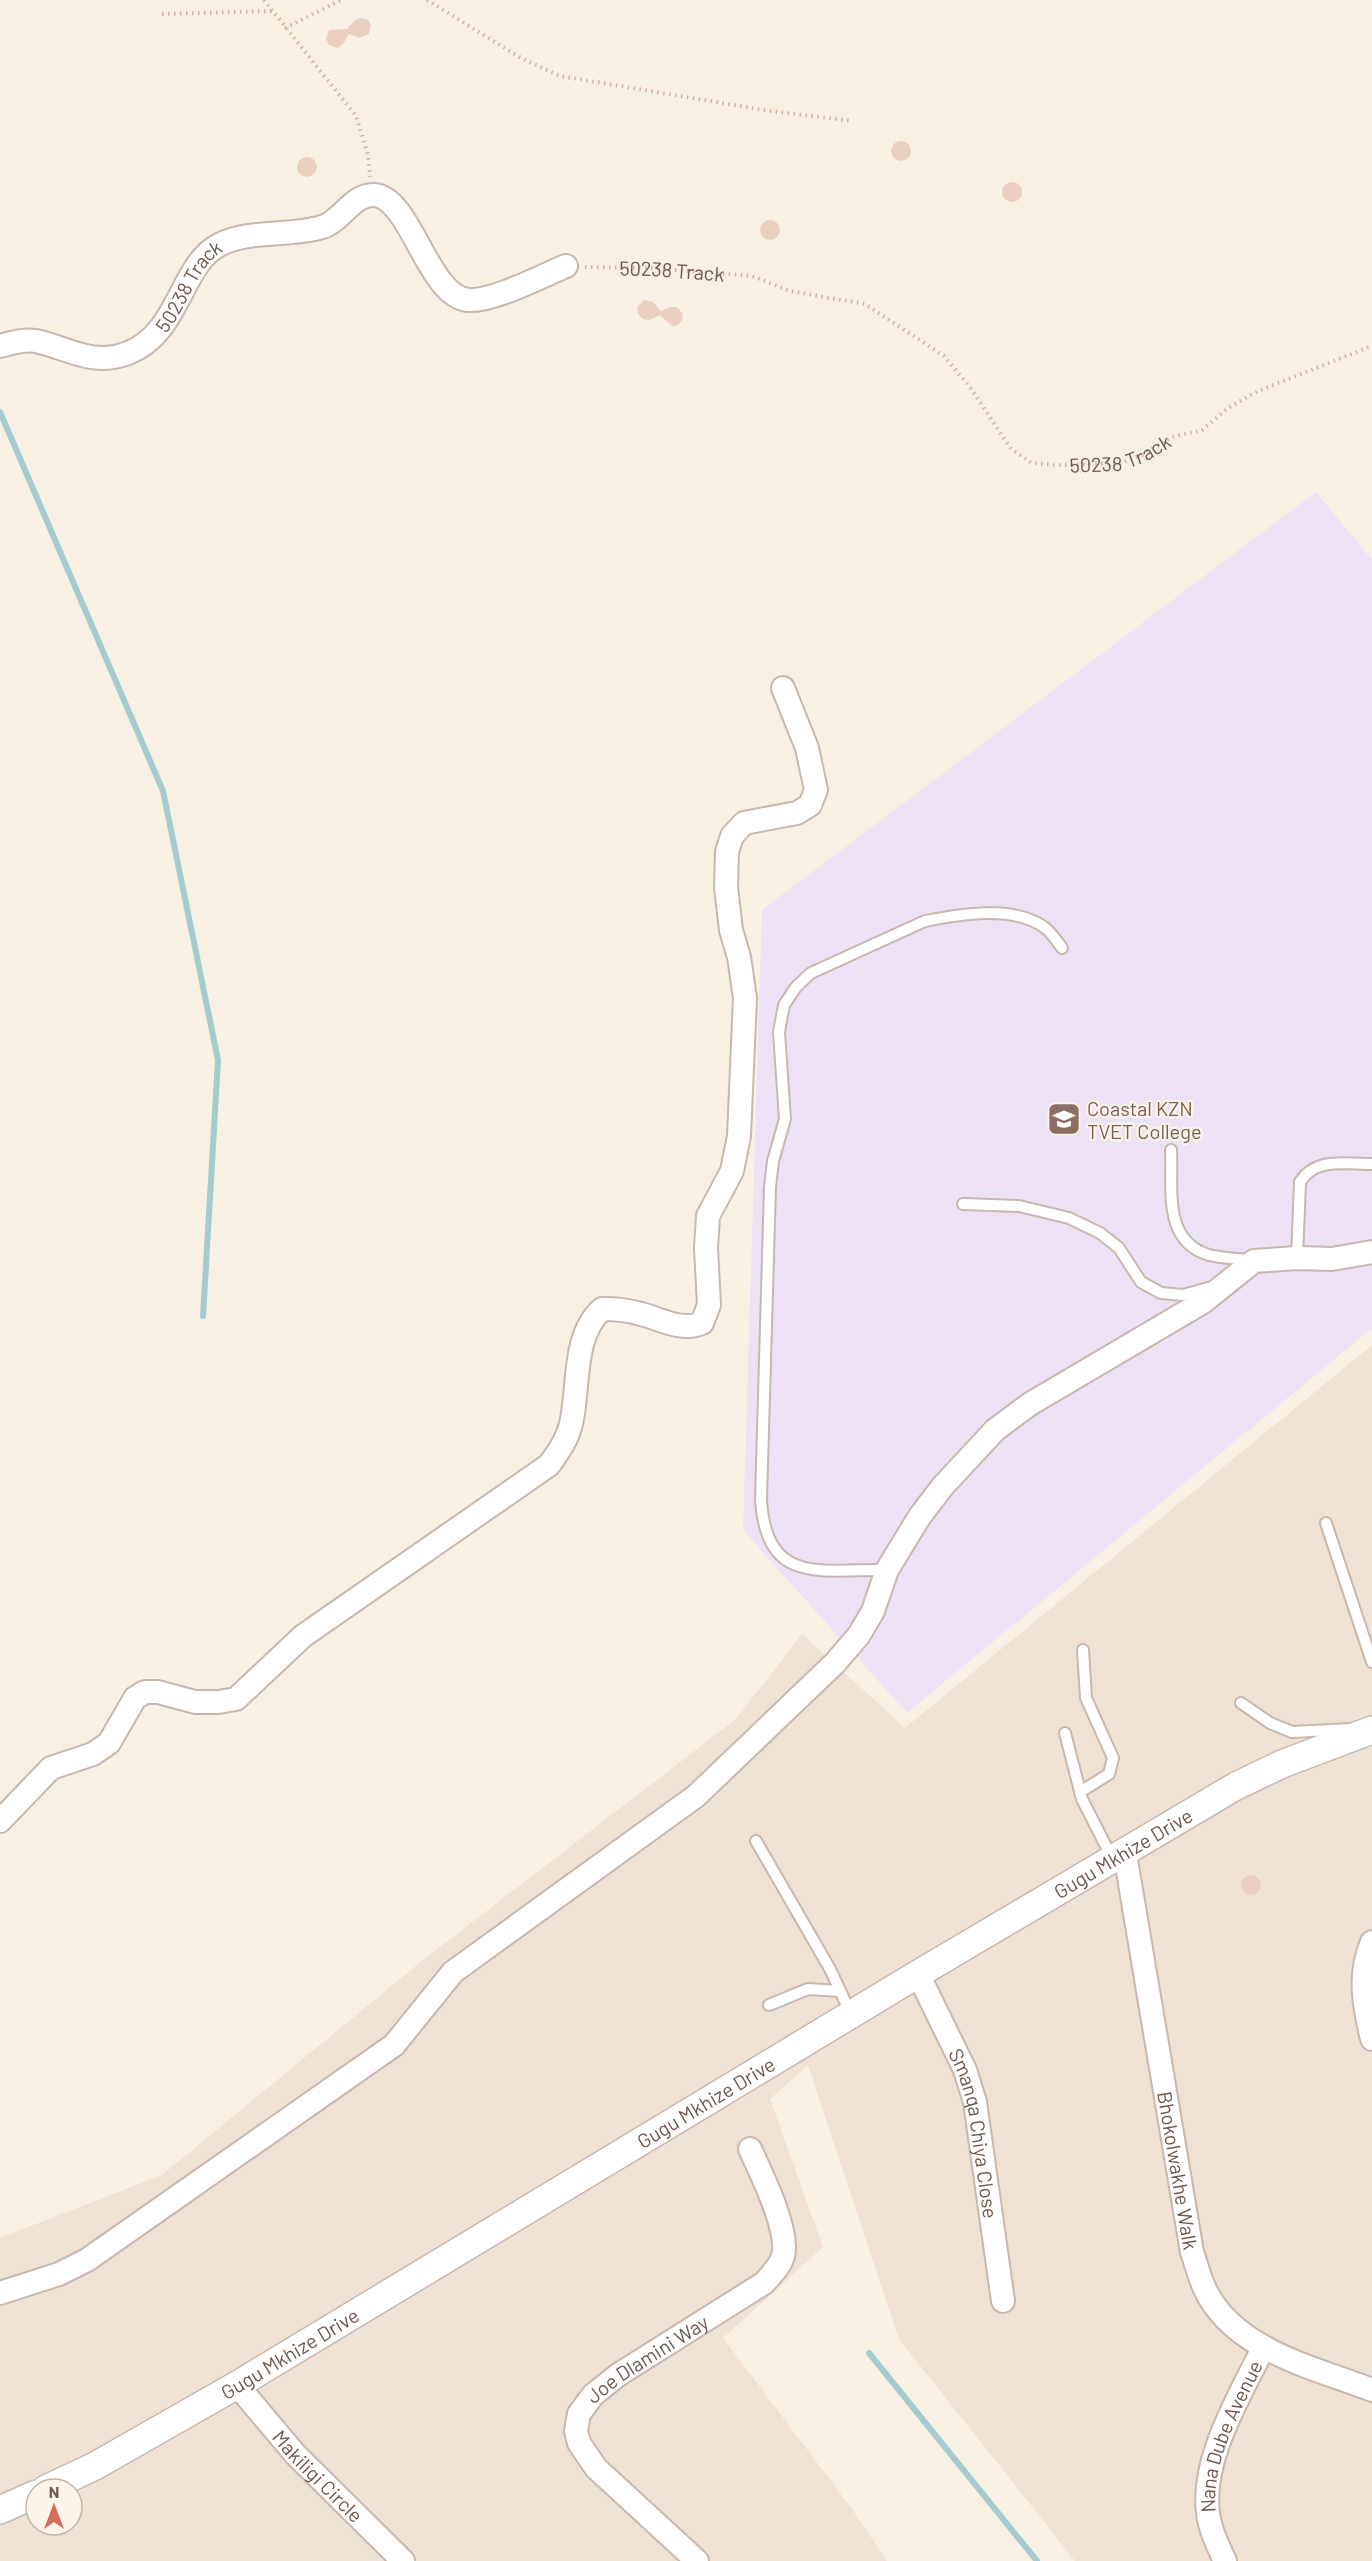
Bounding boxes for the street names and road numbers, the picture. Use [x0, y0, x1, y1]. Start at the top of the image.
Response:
street label: 50238 Track [150, 234, 226, 337]
street label: 50238 Track [619, 256, 725, 286]
street label: 50238 Track [1069, 429, 1175, 477]
street label: Gugu Mkhize Drive [1049, 1803, 1196, 1903]
street label: Smanqa Chiya Close [944, 2044, 1003, 2220]
street label: Gugu Mkhize Drive [632, 2051, 779, 2153]
street label: Bhokolwakhe Walk [1153, 2089, 1203, 2252]
street label: Gugu Mkhize Drive [216, 2302, 363, 2404]
street label: Joe Dlamini Way [581, 2309, 713, 2408]
street label: Nana Dube Avenue [1195, 2356, 1267, 2513]
street label: Makiligi Circle [268, 2425, 368, 2527]

